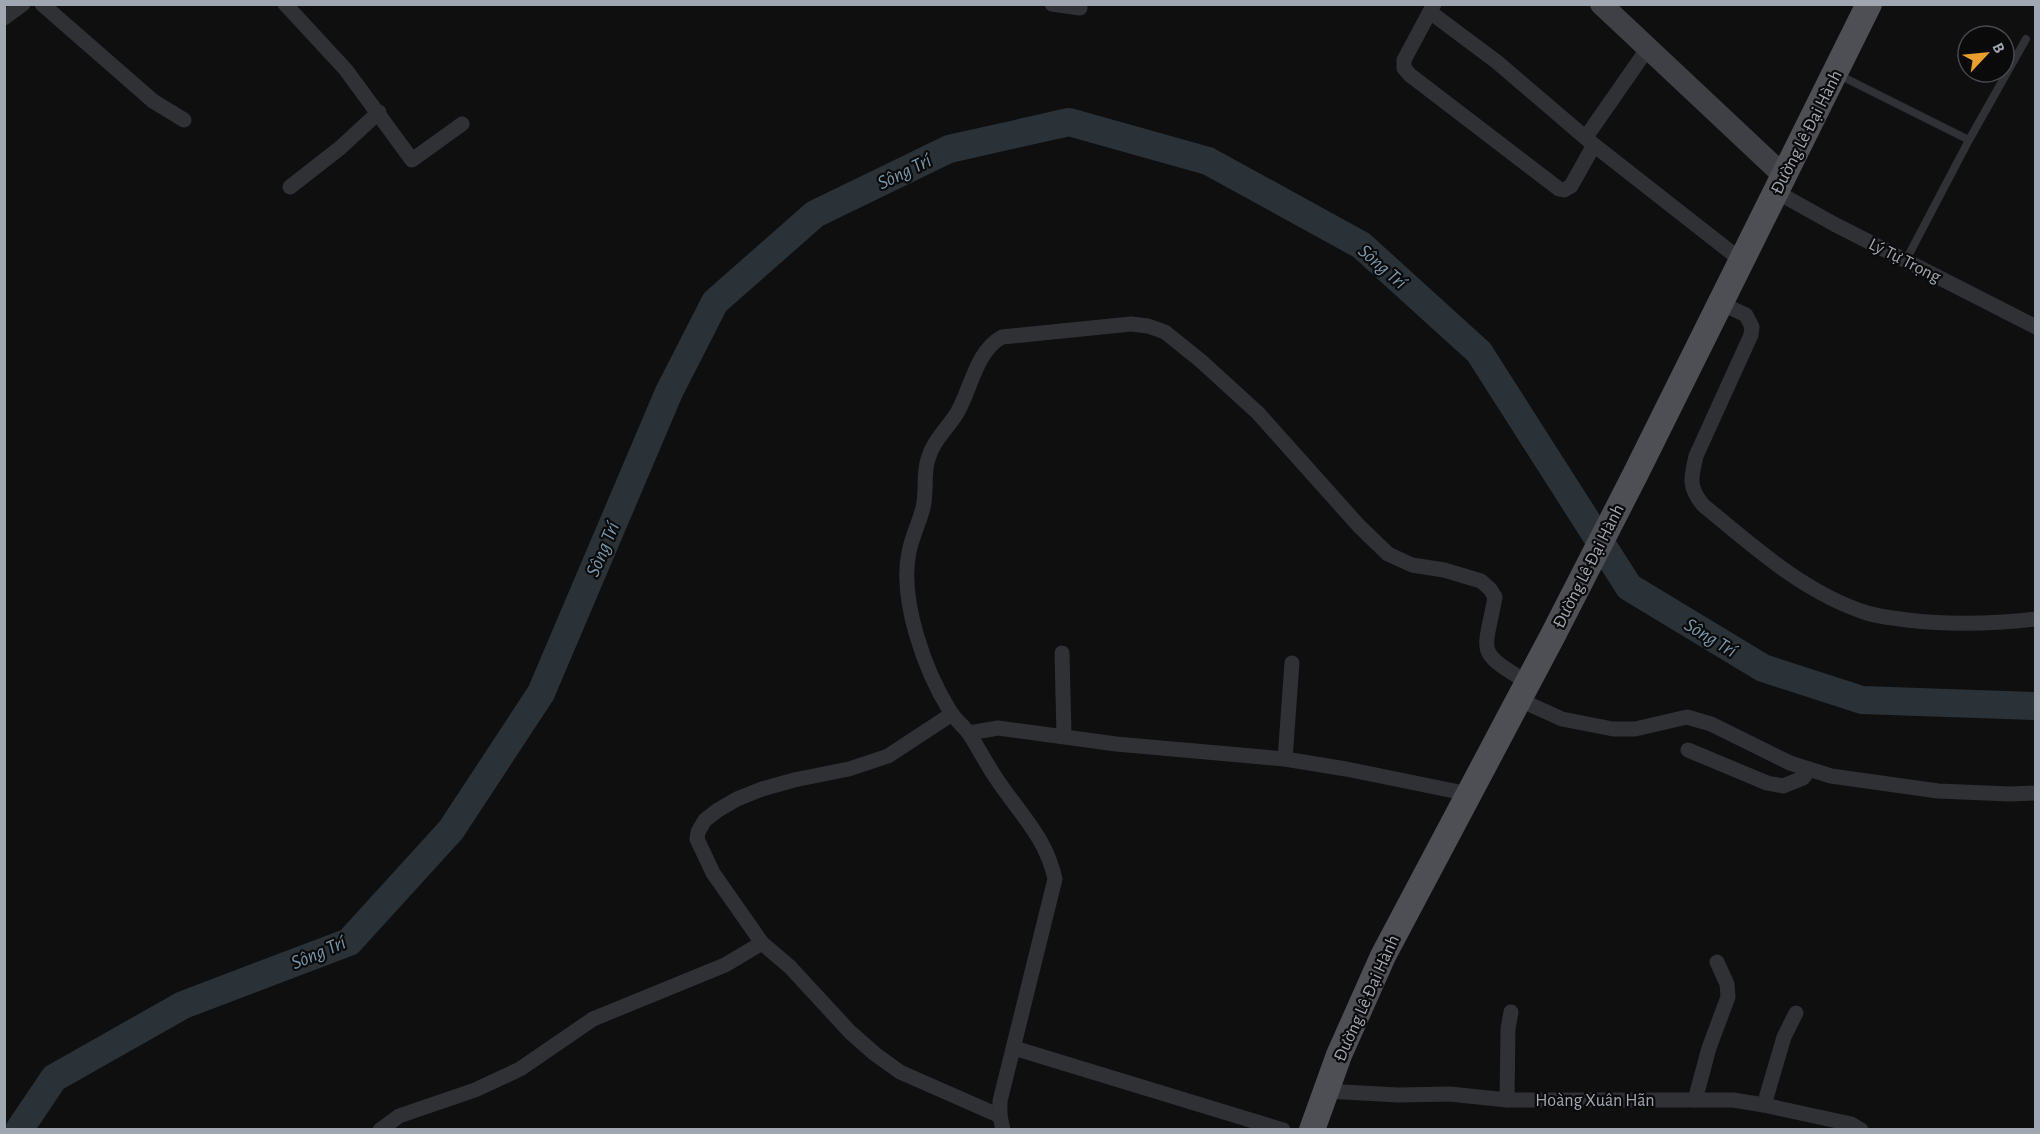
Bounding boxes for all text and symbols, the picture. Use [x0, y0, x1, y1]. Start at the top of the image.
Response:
north arrow [1956, 24, 2016, 84]
text: B [1989, 40, 2008, 56]
street label: Đường Lê Đại Hành [1768, 68, 1846, 197]
water label: Sông Trí [874, 150, 936, 193]
street label: Lý Tự Trọng [1866, 235, 1944, 287]
water label: Sông Trí [1354, 241, 1412, 294]
street label: Đường Lê Đại Hành [1550, 502, 1628, 631]
water label: Sông Trí [583, 518, 624, 579]
water label: Sông Trí [1681, 615, 1741, 662]
water label: Sông Trí [288, 932, 350, 973]
street label: Đường Lê Đại Hành [1331, 932, 1403, 1064]
street label: Hoàng Xuân Hãn [1535, 1092, 1655, 1110]

